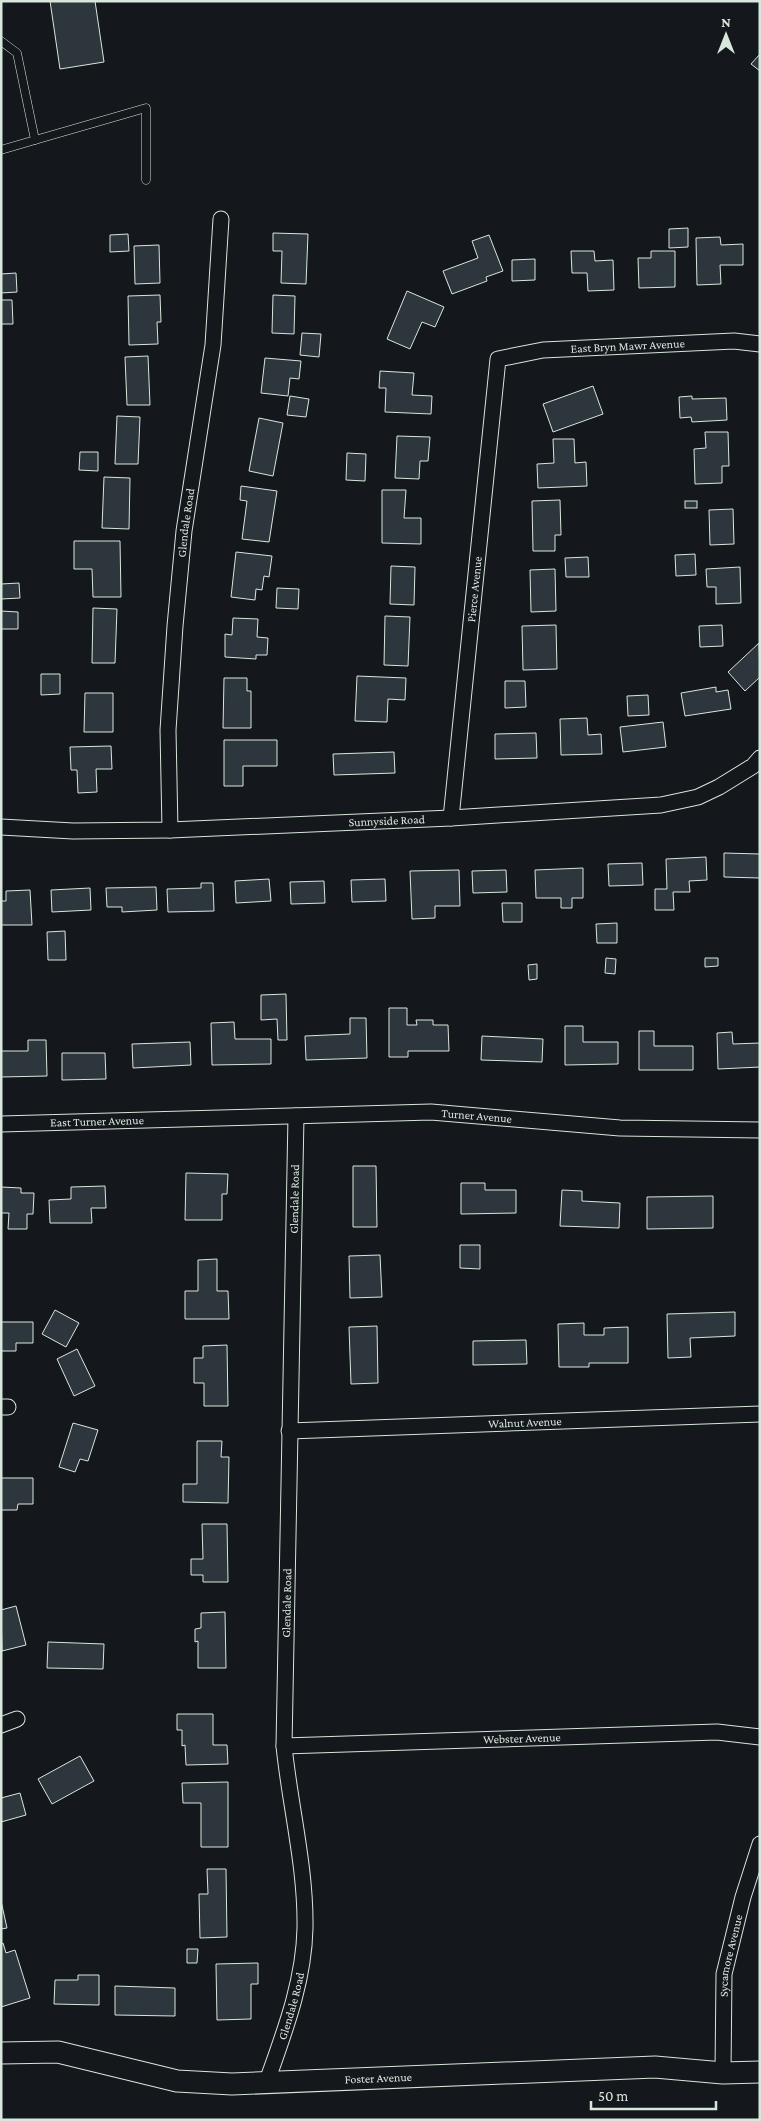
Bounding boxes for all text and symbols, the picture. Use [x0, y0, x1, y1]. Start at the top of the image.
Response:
north arrow [701, 10, 751, 60]
text: N [721, 14, 731, 30]
street label: East Bryn Mawr Avenue [570, 336, 685, 356]
street label: Glendale Road [175, 487, 198, 558]
street label: Pierce Avenue [464, 555, 485, 623]
street label: Sunnyside Road [348, 812, 426, 829]
street label: Turner Avenue [441, 1106, 513, 1126]
street label: East Turner Avenue [50, 1113, 144, 1130]
street label: Glendale Road [287, 1164, 302, 1234]
street label: Walnut Avenue [488, 1414, 562, 1431]
street label: Glendale Road [279, 1567, 294, 1638]
street label: Webster Avenue [483, 1730, 561, 1747]
street label: Sycamore Avenue [717, 1913, 745, 1997]
street label: Glendale Road [275, 1970, 307, 2042]
street label: Foster Avenue [344, 2070, 412, 2086]
scale bar [591, 2078, 716, 2110]
text: 50 m [598, 2088, 628, 2104]

